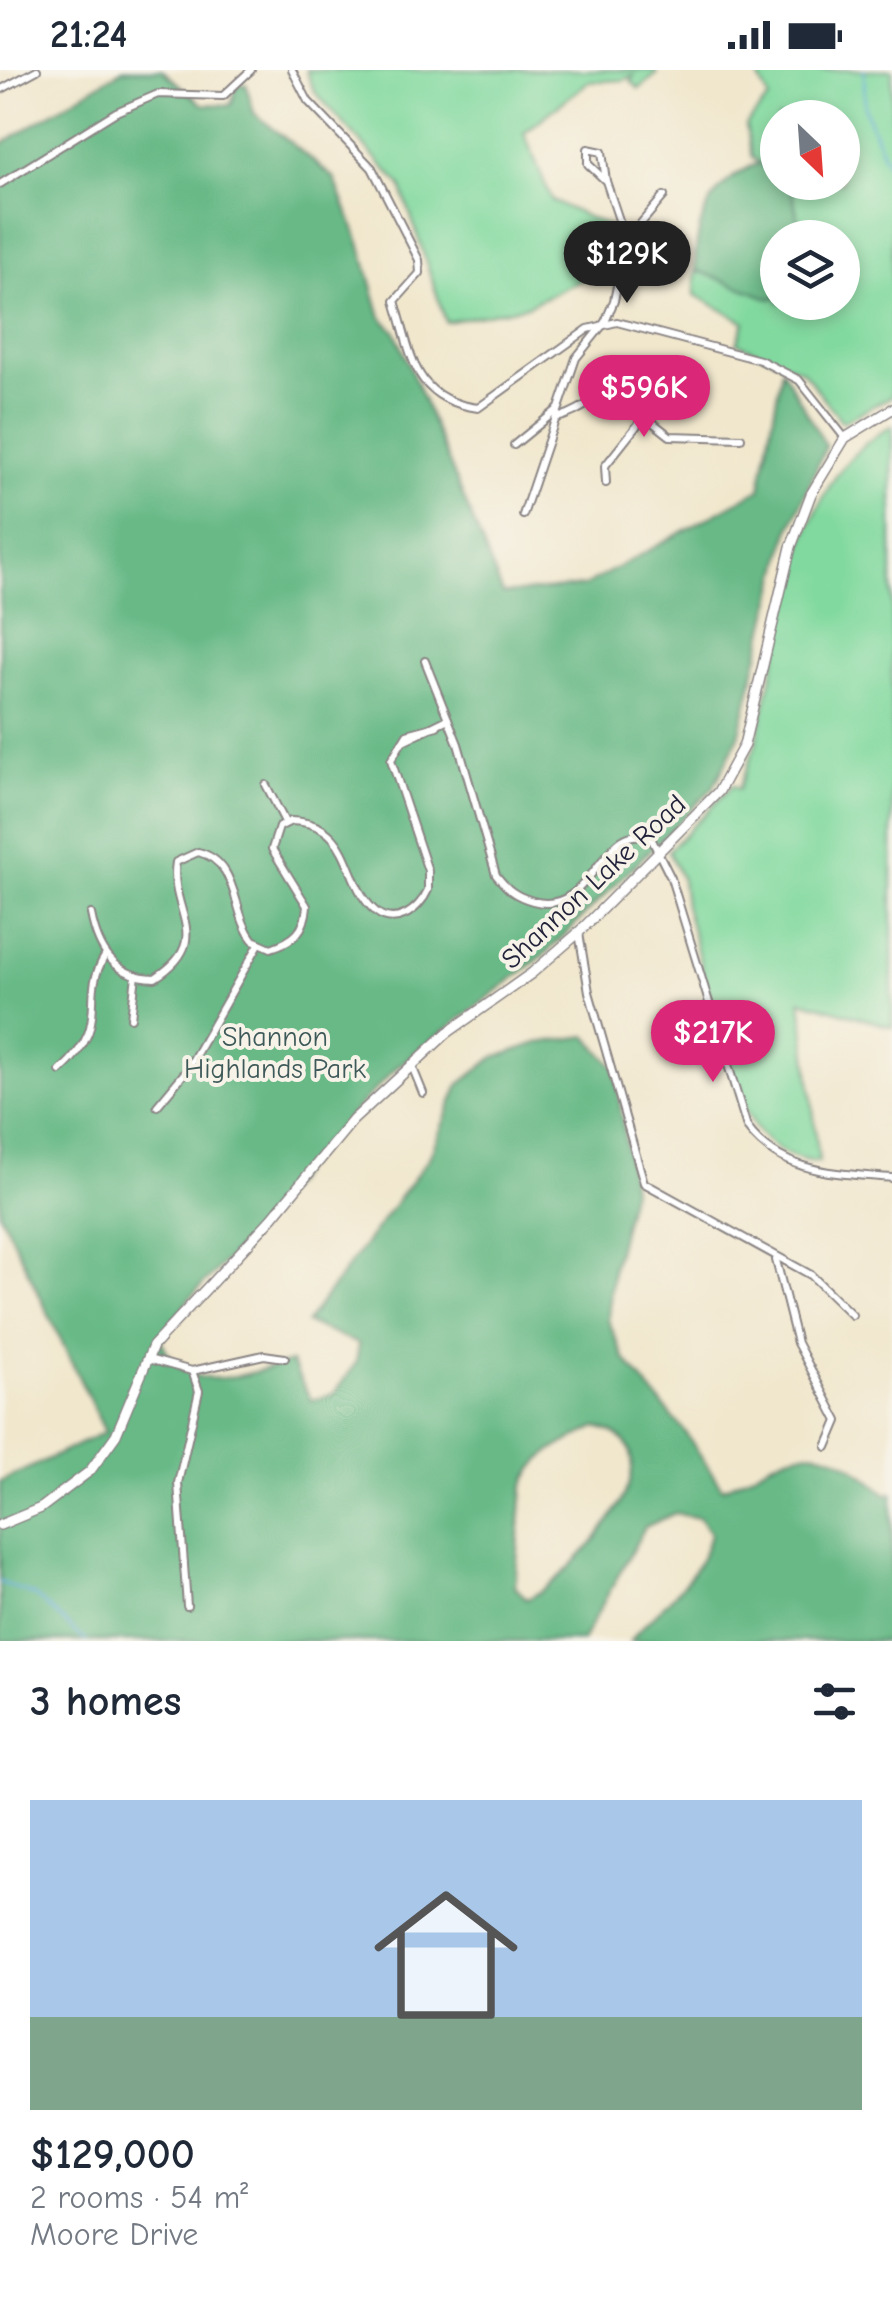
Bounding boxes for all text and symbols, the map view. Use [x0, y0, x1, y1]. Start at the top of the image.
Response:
text: 21:24 [50, 13, 127, 57]
north arrow [760, 100, 860, 200]
map controls [760, 100, 860, 320]
button: layers [760, 220, 860, 320]
pin: $129K [557, 221, 697, 306]
text: $129K [586, 235, 668, 272]
pin: $596K [574, 355, 714, 440]
text: $596K [600, 369, 688, 406]
street label: Shannon Lake Road [495, 788, 692, 975]
pin: $217K [643, 1000, 783, 1085]
text: $217K [673, 1014, 753, 1051]
park label: Shannon Highlands Park [184, 1021, 366, 1085]
icon: filters [807, 1674, 862, 1729]
text: 3 homes [30, 1677, 181, 1726]
icon: home [356, 1865, 536, 2045]
text: $129,000 [30, 2130, 195, 2179]
text: 2 rooms · 54 m² [30, 2179, 248, 2216]
text: Moore Drive [30, 2216, 198, 2253]

